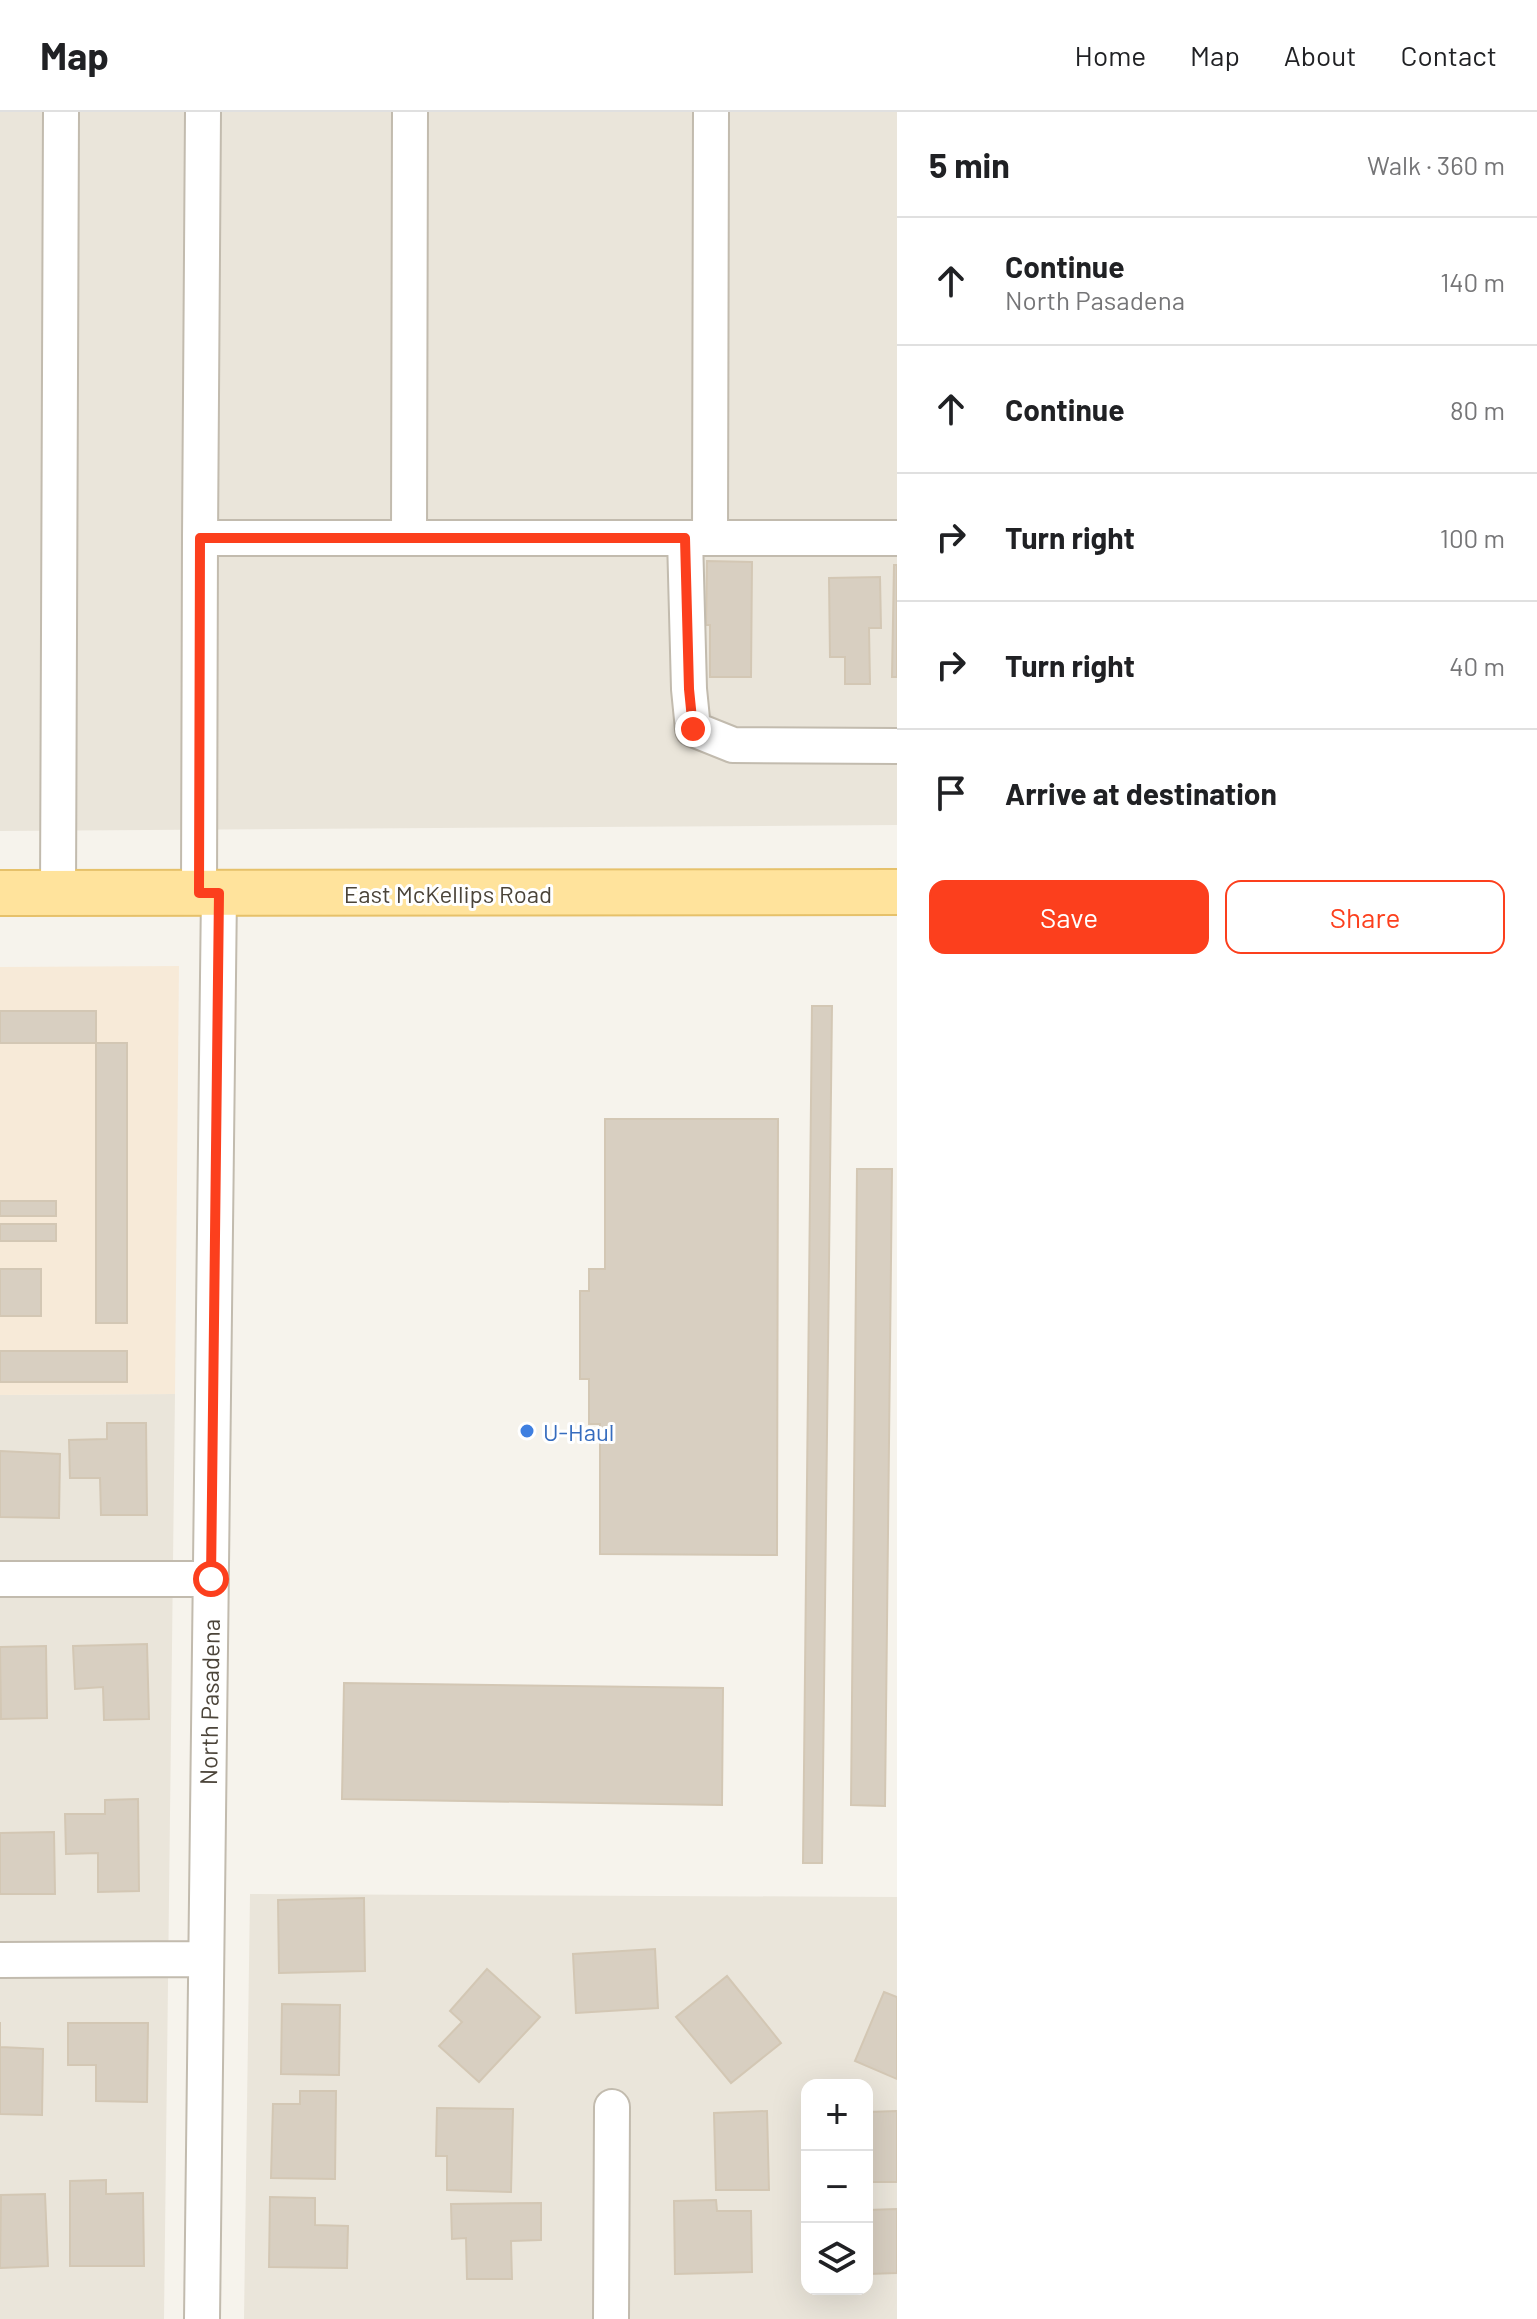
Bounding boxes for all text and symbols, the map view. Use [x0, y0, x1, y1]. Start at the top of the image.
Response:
text: Map [40, 32, 109, 78]
text: Home [1075, 38, 1146, 72]
text: Map [1190, 38, 1240, 72]
text: About [1284, 38, 1356, 72]
text: Contact [1400, 38, 1497, 72]
text: 5 min [929, 144, 1010, 185]
text: Walk · 360 m [1367, 149, 1505, 180]
text: Continue [1005, 248, 1125, 284]
icon: ahead [929, 259, 973, 303]
text: 140 m [1440, 266, 1505, 297]
text: North Pasadena [1005, 284, 1185, 315]
icon: ahead [929, 387, 973, 431]
text: Continue [1005, 391, 1125, 427]
text: 80 m [1450, 394, 1505, 425]
icon: right [929, 515, 973, 559]
text: Turn right [1005, 519, 1135, 555]
text: 100 m [1440, 522, 1505, 553]
icon: right [929, 643, 973, 687]
text: Turn right [1005, 647, 1135, 683]
text: 40 m [1449, 650, 1505, 681]
route end [675, 711, 711, 747]
icon: arrive [929, 771, 973, 815]
text: Arrive at destination [1005, 775, 1277, 811]
street label: East McKellips Road [344, 879, 552, 908]
button: Save [929, 880, 1209, 954]
button: Share [1225, 880, 1505, 954]
place label: U-Haul [543, 1417, 614, 1446]
marker: U-Haul [518, 1422, 536, 1440]
route start [193, 1561, 229, 1597]
street label: North Pasadena [193, 1619, 225, 1785]
map controls [801, 2079, 873, 2295]
button: + [801, 2079, 873, 2151]
button: − [801, 2151, 873, 2223]
button: layers [801, 2223, 873, 2295]

